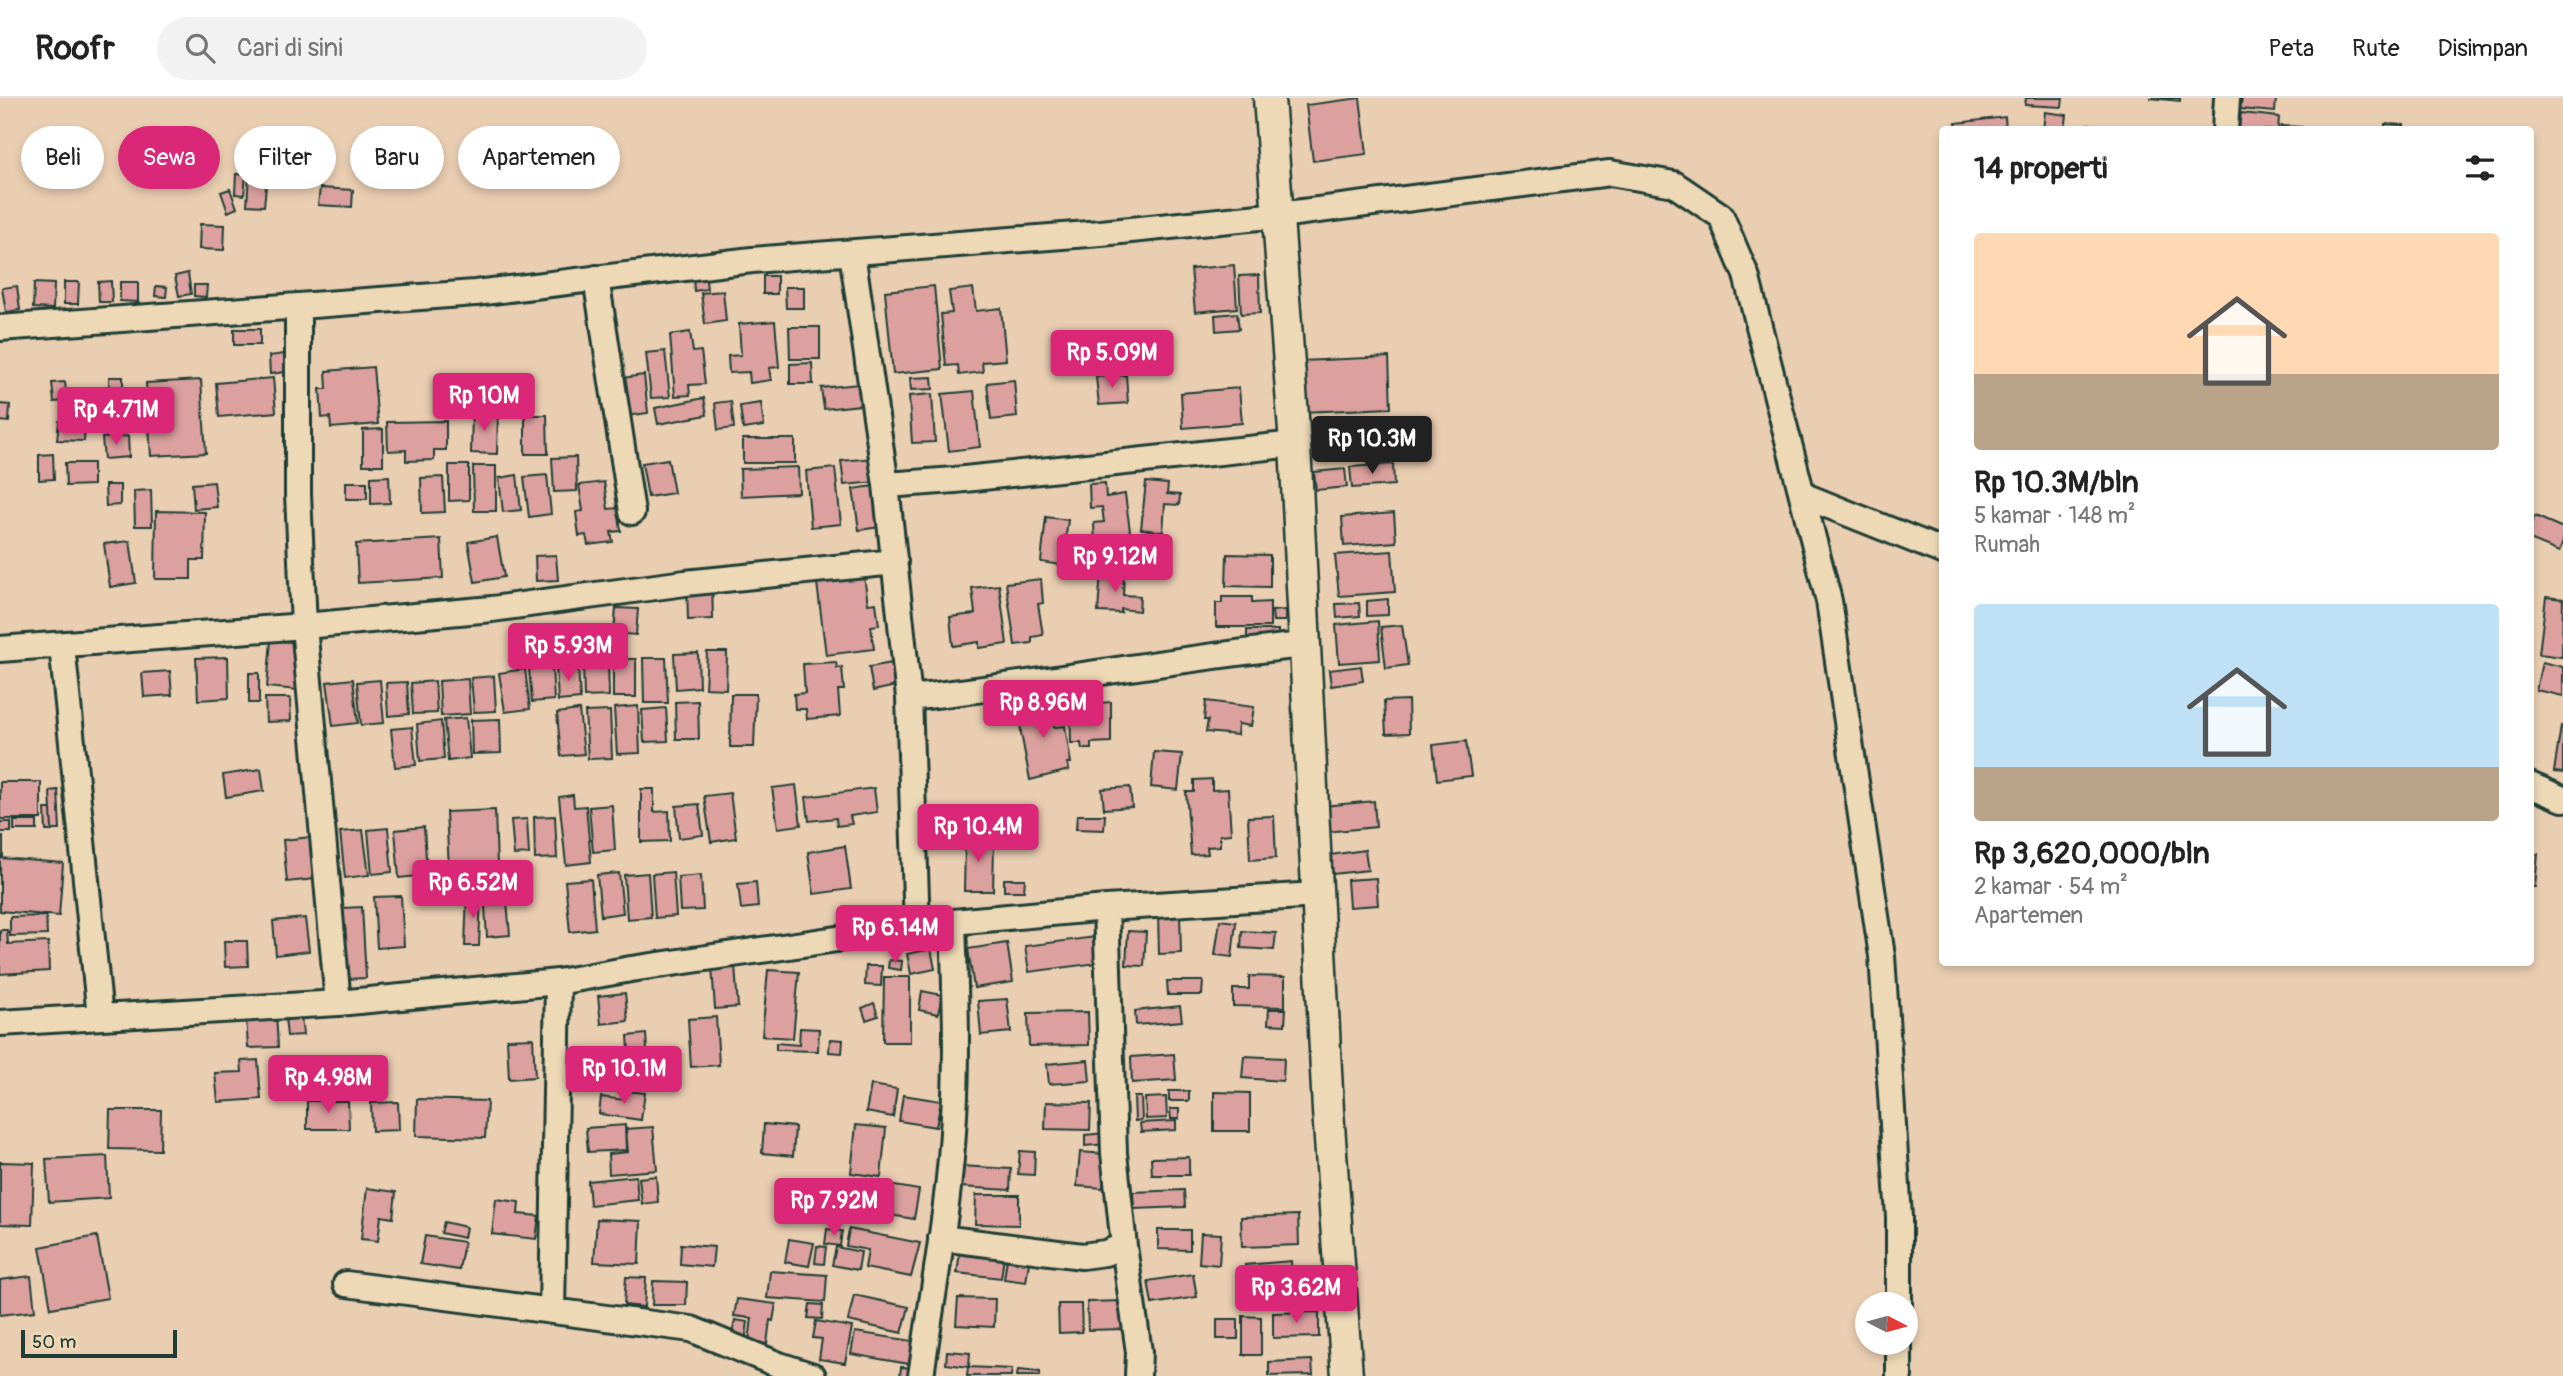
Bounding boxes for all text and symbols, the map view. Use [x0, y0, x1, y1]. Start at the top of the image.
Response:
search box [157, 17, 647, 80]
text: Roofr [35, 28, 115, 69]
icon: search [181, 29, 219, 67]
text: Cari di sini [237, 32, 343, 64]
text: Peta [2268, 34, 2314, 63]
text: Rute [2352, 34, 2400, 63]
text: Disimpan [2438, 34, 2528, 63]
chip: Beli [21, 126, 104, 189]
chip: Sewa [118, 126, 220, 189]
chip: Filter [234, 126, 336, 189]
chip: Baru [350, 126, 444, 189]
chip: Apartemen [458, 126, 620, 189]
icon: filters [2461, 149, 2499, 187]
text: 14 properti [1974, 150, 2107, 187]
icon: home [2174, 278, 2300, 404]
pin: Rp 5.09M [1040, 330, 1184, 390]
text: Rp 5.09M [1067, 338, 1157, 367]
pin: Rp 10M [427, 374, 541, 433]
text: Rp 10M [449, 381, 519, 410]
pin: Rp 4.71M [44, 388, 188, 447]
text: Rp 4.71M [73, 395, 159, 424]
pin: Rp 10.3M [1300, 416, 1444, 476]
text: Rp 10.3M [1328, 424, 1416, 453]
text: Rp 10.3M/bln [1974, 464, 2139, 501]
text: 5 kamar · 148 m² [1974, 501, 2136, 530]
text: Rumah [1974, 530, 2040, 559]
pin: Rp 9.12M [1043, 534, 1187, 594]
text: Rp 9.12M [1073, 542, 1157, 571]
pin: Rp 5.93M [496, 624, 640, 683]
text: Rp 5.93M [524, 631, 612, 660]
icon: home [2174, 649, 2300, 775]
pin: Rp 8.96M [971, 680, 1115, 740]
text: Rp 8.96M [999, 688, 1087, 717]
pin: Rp 10.4M [906, 804, 1050, 864]
text: Rp 10.4M [934, 812, 1022, 841]
text: Rp 3,620,000/bln [1974, 835, 2210, 872]
pin: Rp 6.52M [401, 860, 545, 920]
text: Rp 6.52M [428, 868, 518, 897]
text: 2 kamar · 54 m² [1974, 872, 2128, 901]
text: Apartemen [1974, 901, 2083, 930]
pin: Rp 6.14M [823, 906, 967, 965]
text: Rp 6.14M [852, 913, 938, 942]
pin: Rp 10.1M [552, 1046, 696, 1106]
text: Rp 10.1M [582, 1054, 666, 1083]
pin: Rp 4.98M [256, 1056, 400, 1115]
text: Rp 4.98M [284, 1063, 372, 1092]
pin: Rp 7.92M [762, 1178, 906, 1238]
text: Rp 7.92M [790, 1186, 878, 1215]
pin: Rp 3.62M [1224, 1266, 1368, 1325]
text: Rp 3.62M [1251, 1273, 1341, 1302]
north arrow [1855, 1292, 1918, 1354]
map controls [1855, 1292, 1918, 1355]
scale bar [21, 1327, 177, 1359]
text: 50 m [32, 1330, 76, 1354]

